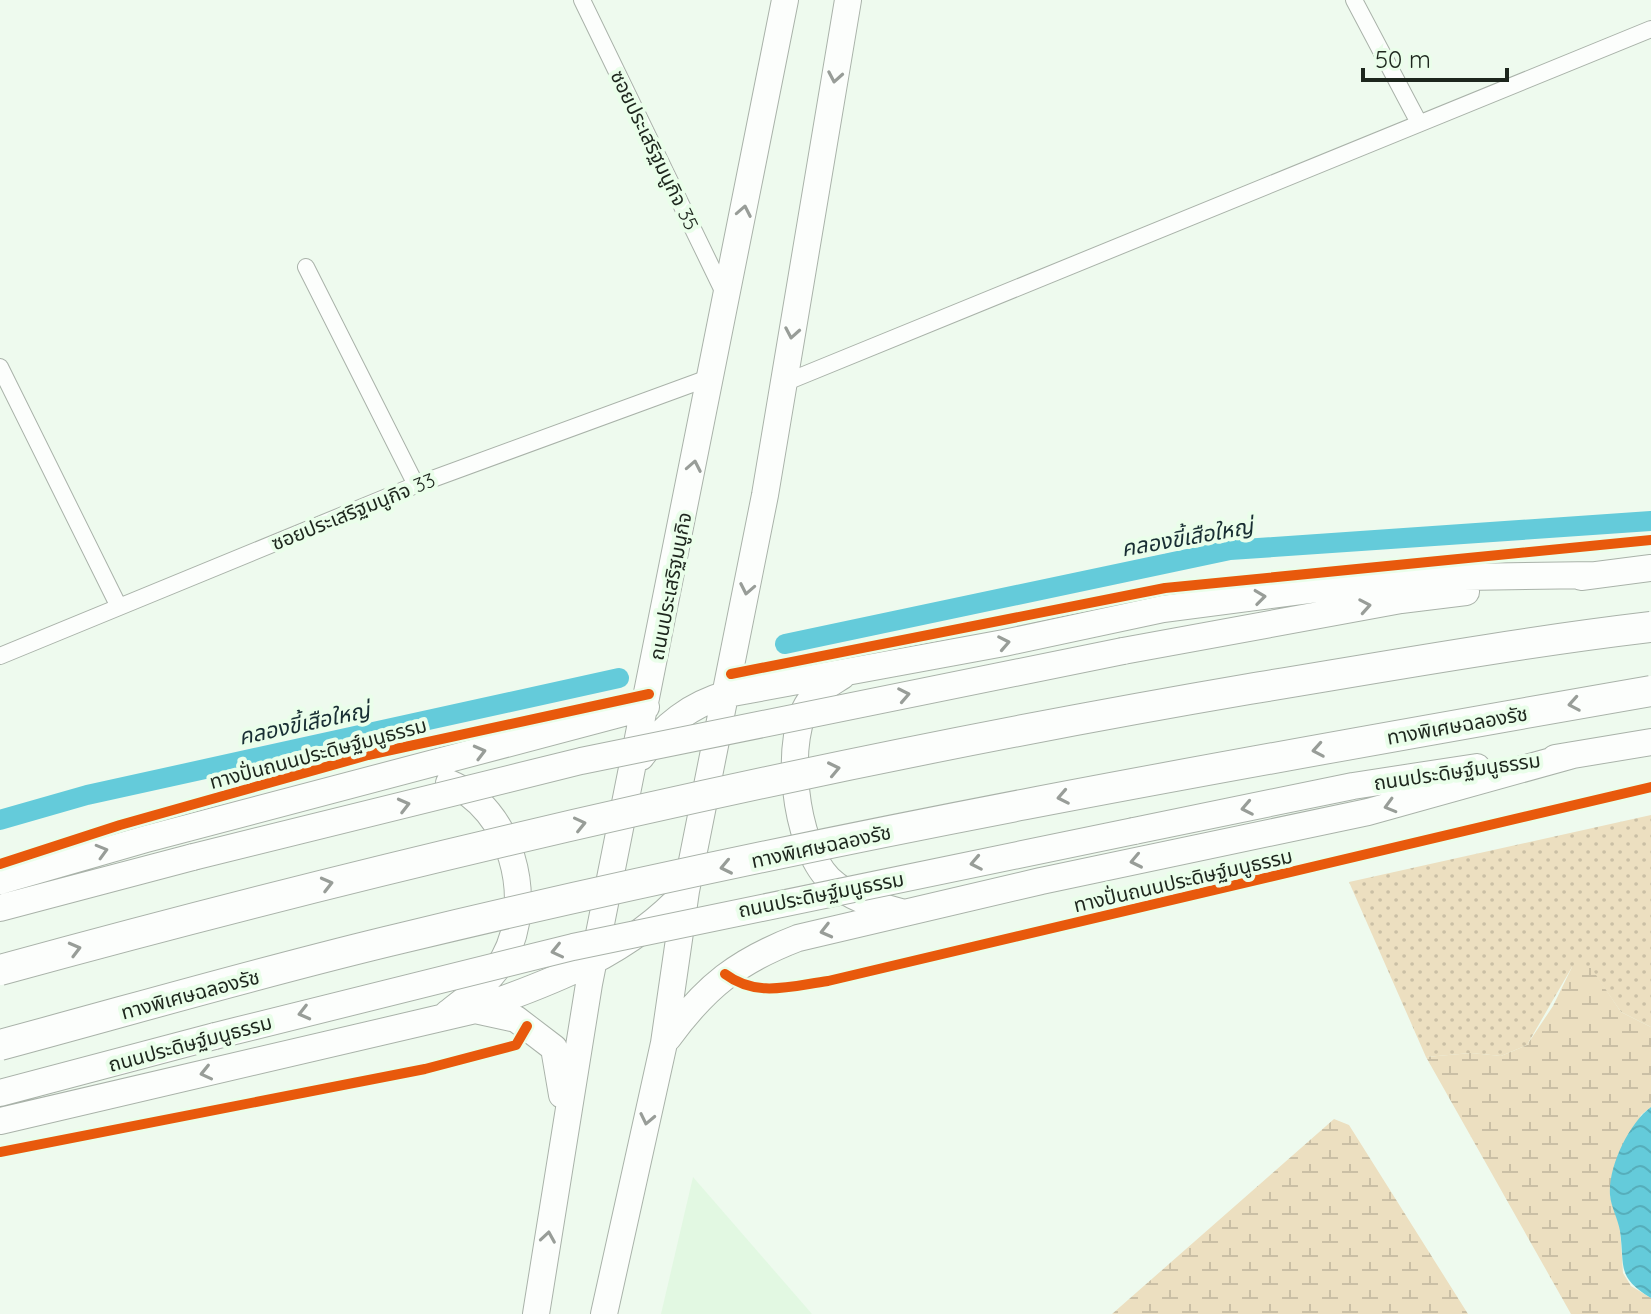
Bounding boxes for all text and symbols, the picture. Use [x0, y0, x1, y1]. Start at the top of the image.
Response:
scale bar [1363, 32, 1507, 82]
text: 50 m [1375, 44, 1431, 74]
street label: ซอยประเสริฐมนูกิจ 35 [605, 66, 705, 235]
one-way arrow [828, 70, 845, 84]
one-way arrow [735, 204, 752, 217]
one-way arrow [785, 327, 802, 340]
one-way arrow [684, 459, 701, 472]
street label: ซอยประเสริฐมนูกิจ 33 [267, 467, 439, 556]
street label: ถนนประเสริฐมนูกิจ [643, 510, 698, 662]
water label: คลองขี้เสือใหญ่ [1119, 510, 1258, 562]
one-way arrow [739, 583, 756, 596]
one-way arrow [1254, 588, 1267, 605]
one-way arrow [1358, 599, 1372, 616]
one-way arrow [997, 635, 1010, 652]
one-way arrow [897, 687, 910, 704]
water label: คลองขี้เสือใหญ่ [236, 694, 375, 751]
one-way arrow [1567, 695, 1581, 712]
street label: ทางพิเศษฉลองรัช [1385, 700, 1529, 750]
street label: ทางปั่นถนนประดิษฐ์มนูธรรม [207, 712, 430, 795]
one-way arrow [1311, 740, 1325, 757]
one-way arrow [473, 745, 487, 761]
street label: ถนนประดิษฐ์มนูธรรม [1372, 747, 1542, 796]
one-way arrow [827, 761, 840, 778]
one-way arrow [1056, 788, 1069, 805]
one-way arrow [1383, 797, 1397, 813]
one-way arrow [397, 798, 411, 815]
one-way arrow [1241, 799, 1255, 816]
one-way arrow [573, 816, 586, 833]
street label: ทางพิเศษฉลองรัช [749, 819, 893, 873]
street label: ทางปั่นถนนประดิษฐ์มนูธรรม [1071, 842, 1295, 918]
one-way arrow [94, 844, 108, 861]
one-way arrow [1129, 852, 1143, 869]
one-way arrow [969, 854, 983, 871]
one-way arrow [719, 858, 733, 875]
street label: ถนนประดิษฐ์มนูธรรม [736, 866, 906, 923]
one-way arrow [320, 876, 333, 893]
one-way arrow [820, 921, 834, 938]
one-way arrow [68, 942, 82, 958]
one-way arrow [550, 942, 564, 959]
street label: ทางพิเศษฉลองรัช [118, 963, 262, 1025]
one-way arrow [298, 1004, 312, 1021]
street label: ถนนประดิษฐ์มนูธรรม [105, 1009, 275, 1078]
one-way arrow [199, 1064, 213, 1081]
one-way arrow [639, 1112, 656, 1125]
one-way arrow [538, 1230, 555, 1244]

